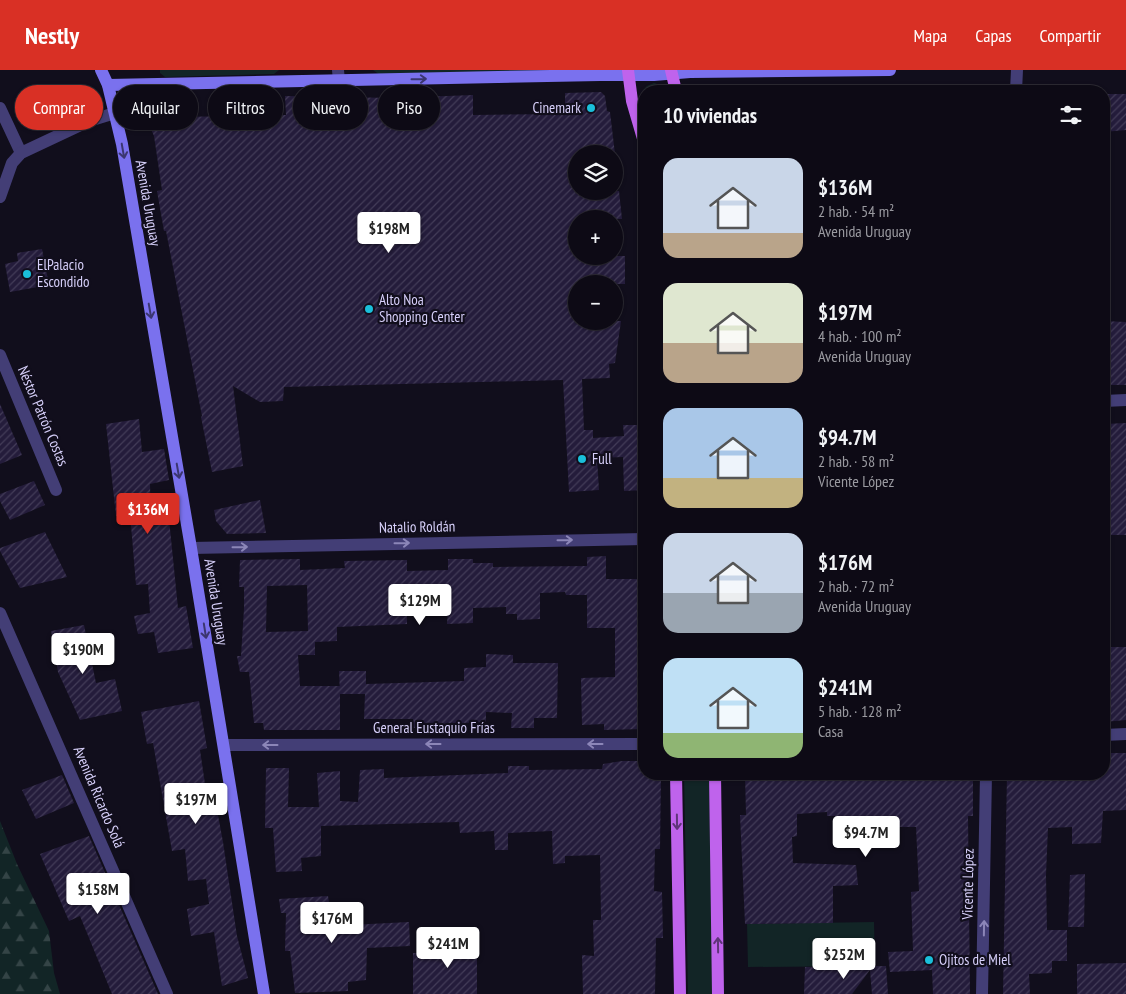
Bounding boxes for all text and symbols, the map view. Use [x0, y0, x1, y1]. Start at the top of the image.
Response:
text: Nestly [25, 20, 79, 51]
text: Mapa [914, 24, 947, 47]
text: Capas [975, 24, 1012, 47]
text: Compartir [1040, 24, 1101, 47]
one-way arrow [410, 75, 426, 84]
chip: Comprar [15, 85, 103, 130]
chip: Alquilar [113, 85, 198, 130]
chip: Filtros [208, 85, 283, 130]
chip: Nuevo [293, 85, 368, 130]
chip: Piso [378, 85, 440, 130]
place label: Cinemark [532, 98, 581, 117]
icon: filters [1057, 101, 1085, 129]
marker: Cinemark [585, 102, 597, 114]
text: 10 viviendas [663, 102, 757, 129]
one-way arrow [118, 142, 128, 158]
map controls [568, 145, 623, 330]
button: layers [568, 145, 623, 200]
street label: Avenida Uruguay [132, 158, 165, 248]
text: $136M [818, 174, 872, 201]
icon: home [703, 178, 763, 238]
text: 2 hab. · 54 m² [818, 201, 894, 221]
button: + [568, 210, 623, 265]
pin: $198M [354, 212, 424, 254]
text: $198M [368, 218, 410, 238]
text: Avenida Uruguay [818, 221, 911, 241]
place label: ElPalacio Escondido [37, 255, 89, 291]
marker: ElPalacio Escondido [21, 268, 33, 280]
button: − [568, 275, 623, 330]
place label: Alto Noa Shopping Center [379, 290, 465, 326]
text: $197M [818, 299, 872, 326]
one-way arrow [146, 303, 156, 319]
marker: Alto Noa Shopping Center [363, 303, 375, 315]
icon: home [703, 303, 763, 363]
text: 4 hab. · 100 m² [818, 326, 902, 346]
text: Avenida Uruguay [818, 346, 911, 366]
street label: Néstor Patrón Costas [14, 363, 73, 469]
text: $94.7M [818, 424, 877, 451]
icon: home [703, 428, 763, 488]
place label: Full [592, 449, 612, 468]
text: 2 hab. · 58 m² [818, 451, 894, 471]
marker: Full [576, 453, 588, 465]
one-way arrow [173, 463, 183, 479]
text: Vicente López [818, 471, 894, 491]
pin: $136M [113, 492, 183, 535]
text: $136M [127, 499, 169, 519]
street label: Natalio Roldán [379, 516, 455, 537]
one-way arrow [556, 535, 572, 545]
one-way arrow [394, 538, 410, 548]
one-way arrow [231, 542, 247, 551]
text: $176M [818, 549, 872, 576]
icon: home [703, 553, 763, 613]
street label: Avenida Uruguay [200, 557, 233, 647]
text: 2 hab. · 72 m² [818, 576, 894, 596]
pin: $129M [385, 584, 455, 626]
text: $129M [399, 590, 441, 610]
text: Avenida Uruguay [818, 596, 911, 616]
one-way arrow [200, 623, 210, 639]
pin: $190M [48, 632, 118, 675]
text: $190M [62, 639, 104, 659]
text: $241M [818, 674, 872, 701]
icon: home [703, 678, 763, 738]
text: 5 hab. · 128 m² [818, 701, 902, 721]
street label: General Eustaquio Frías [373, 718, 495, 737]
text: Casa [818, 721, 843, 741]
one-way arrow [425, 739, 441, 749]
one-way arrow [587, 739, 604, 749]
one-way arrow [262, 740, 278, 750]
street label: Avenida Ricardo Solá [69, 743, 129, 851]
pin: $197M [161, 782, 231, 825]
text: $197M [175, 789, 217, 809]
one-way arrow [672, 814, 682, 830]
pin: $94.7M [825, 816, 907, 858]
text: $94.7M [844, 822, 888, 842]
street label: Vicente López [957, 848, 978, 921]
pin: $158M [63, 872, 133, 915]
text: $158M [77, 879, 119, 899]
pin: $176M [297, 902, 367, 944]
text: $176M [311, 908, 353, 928]
one-way arrow [979, 920, 988, 936]
pin: $241M [413, 926, 483, 969]
text: $241M [427, 933, 469, 953]
one-way arrow [713, 938, 723, 954]
pin: $252M [809, 938, 879, 980]
text: $252M [823, 944, 865, 964]
place label: Ojitos de Miel [939, 950, 1011, 969]
marker: Ojitos de Miel [923, 954, 935, 966]

